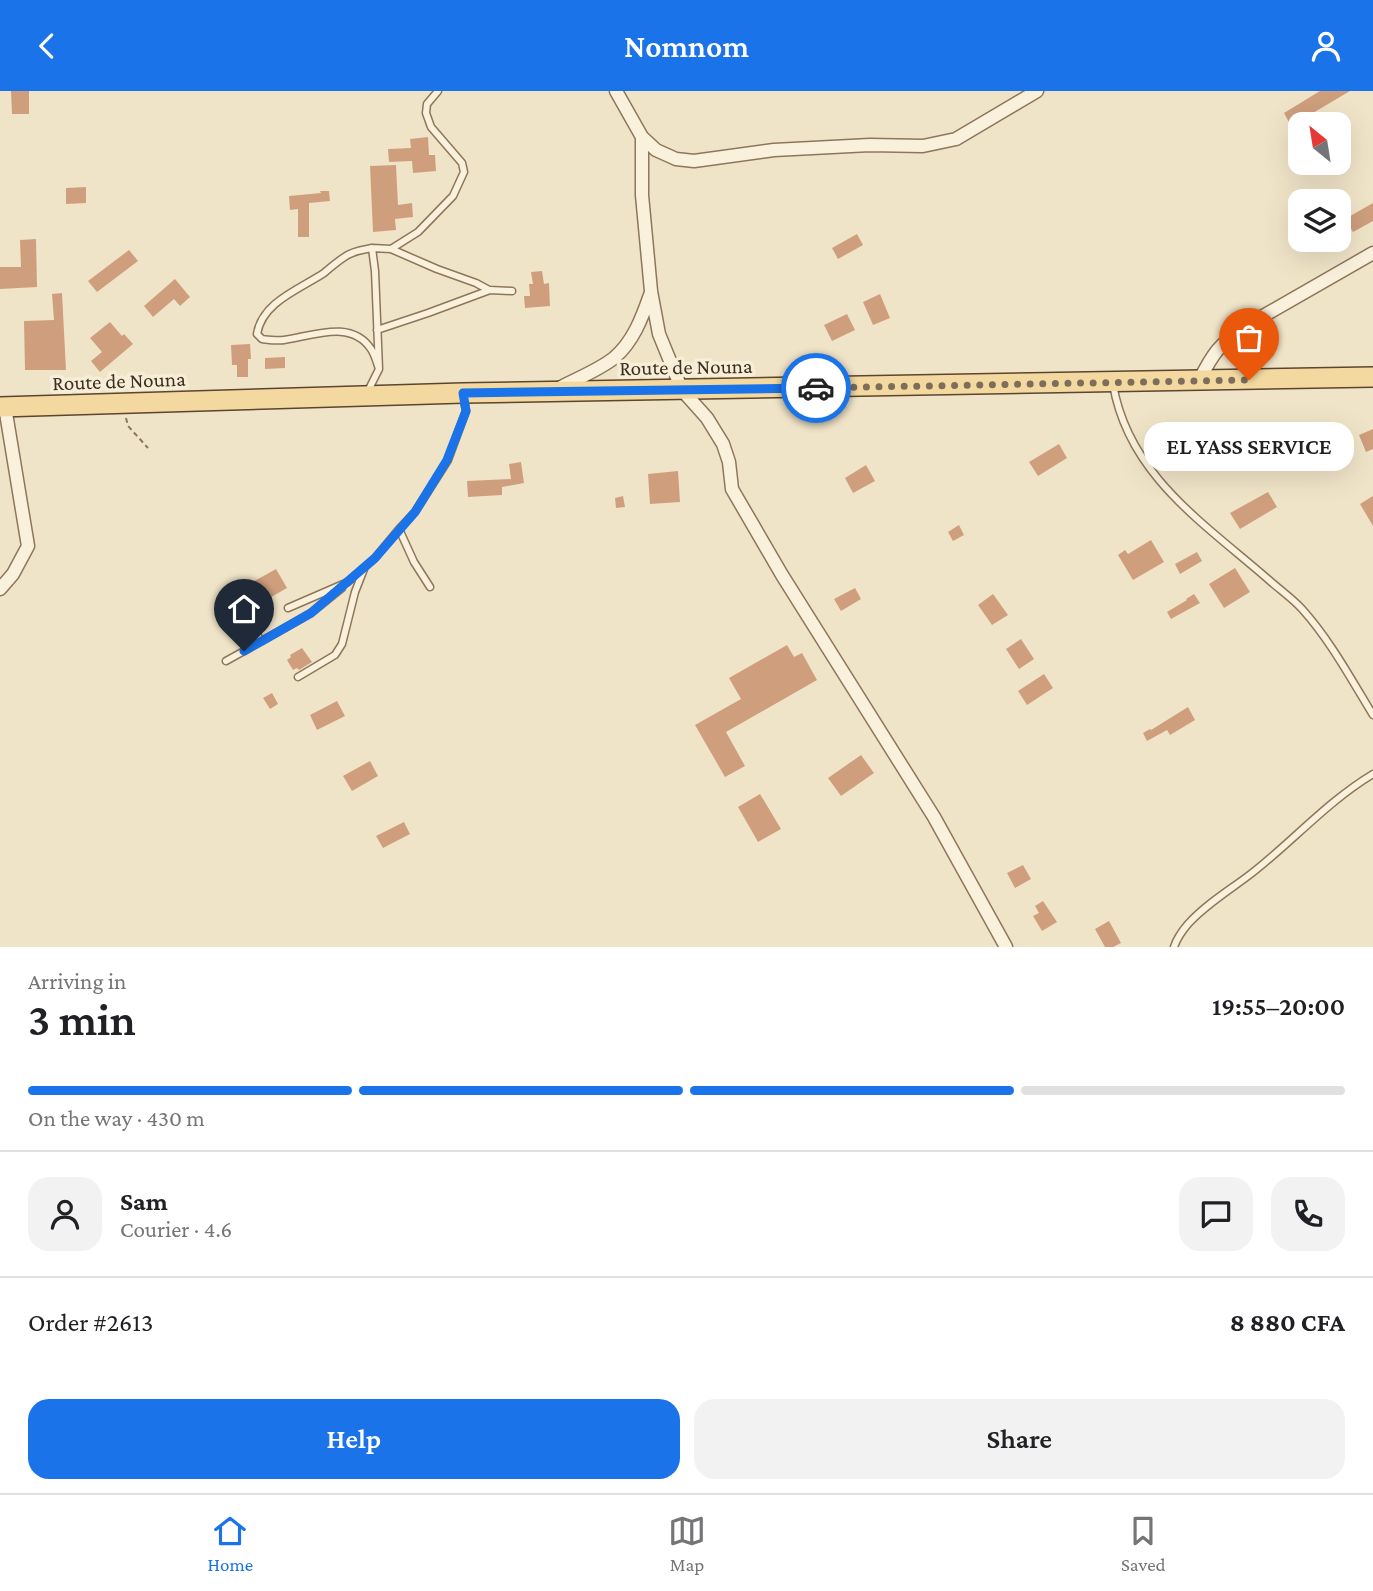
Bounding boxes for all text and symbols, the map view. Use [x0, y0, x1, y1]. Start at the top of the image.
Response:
icon: back [28, 27, 66, 65]
icon: person [1307, 27, 1345, 65]
text: Nomnom [624, 28, 749, 64]
north arrow [1288, 112, 1351, 175]
map controls [1288, 112, 1351, 252]
button: layers [1288, 189, 1351, 252]
pin [1219, 308, 1279, 380]
icon: bag [1230, 319, 1268, 357]
courier [781, 353, 851, 423]
street label: Route de Nouna [619, 354, 753, 380]
street label: Route de Nouna [52, 367, 186, 395]
icon: car [797, 369, 835, 407]
callout: EL YASS SERVICE [1144, 422, 1354, 471]
text: EL YASS SERVICE [1166, 433, 1332, 459]
pin [214, 579, 274, 651]
icon: home [225, 590, 263, 628]
text: Arriving in [28, 968, 126, 994]
text: 19:55–20:00 [1212, 992, 1345, 1021]
text: 3 min [28, 994, 136, 1045]
text: On the way · 430 m [28, 1105, 205, 1131]
button: person [28, 1177, 102, 1251]
button: chat [1179, 1177, 1253, 1251]
button: phone [1271, 1177, 1345, 1251]
text: Sam [120, 1187, 168, 1216]
text: Courier · 4.6 [120, 1216, 232, 1242]
text: Order #2613 [28, 1308, 153, 1337]
text: 8 880 CFA [1230, 1308, 1345, 1337]
button: Help [28, 1399, 680, 1479]
button: Share [694, 1399, 1345, 1479]
tab: Home [207, 1512, 253, 1575]
tab: Map [668, 1512, 706, 1575]
tab: Saved [1121, 1512, 1166, 1575]

